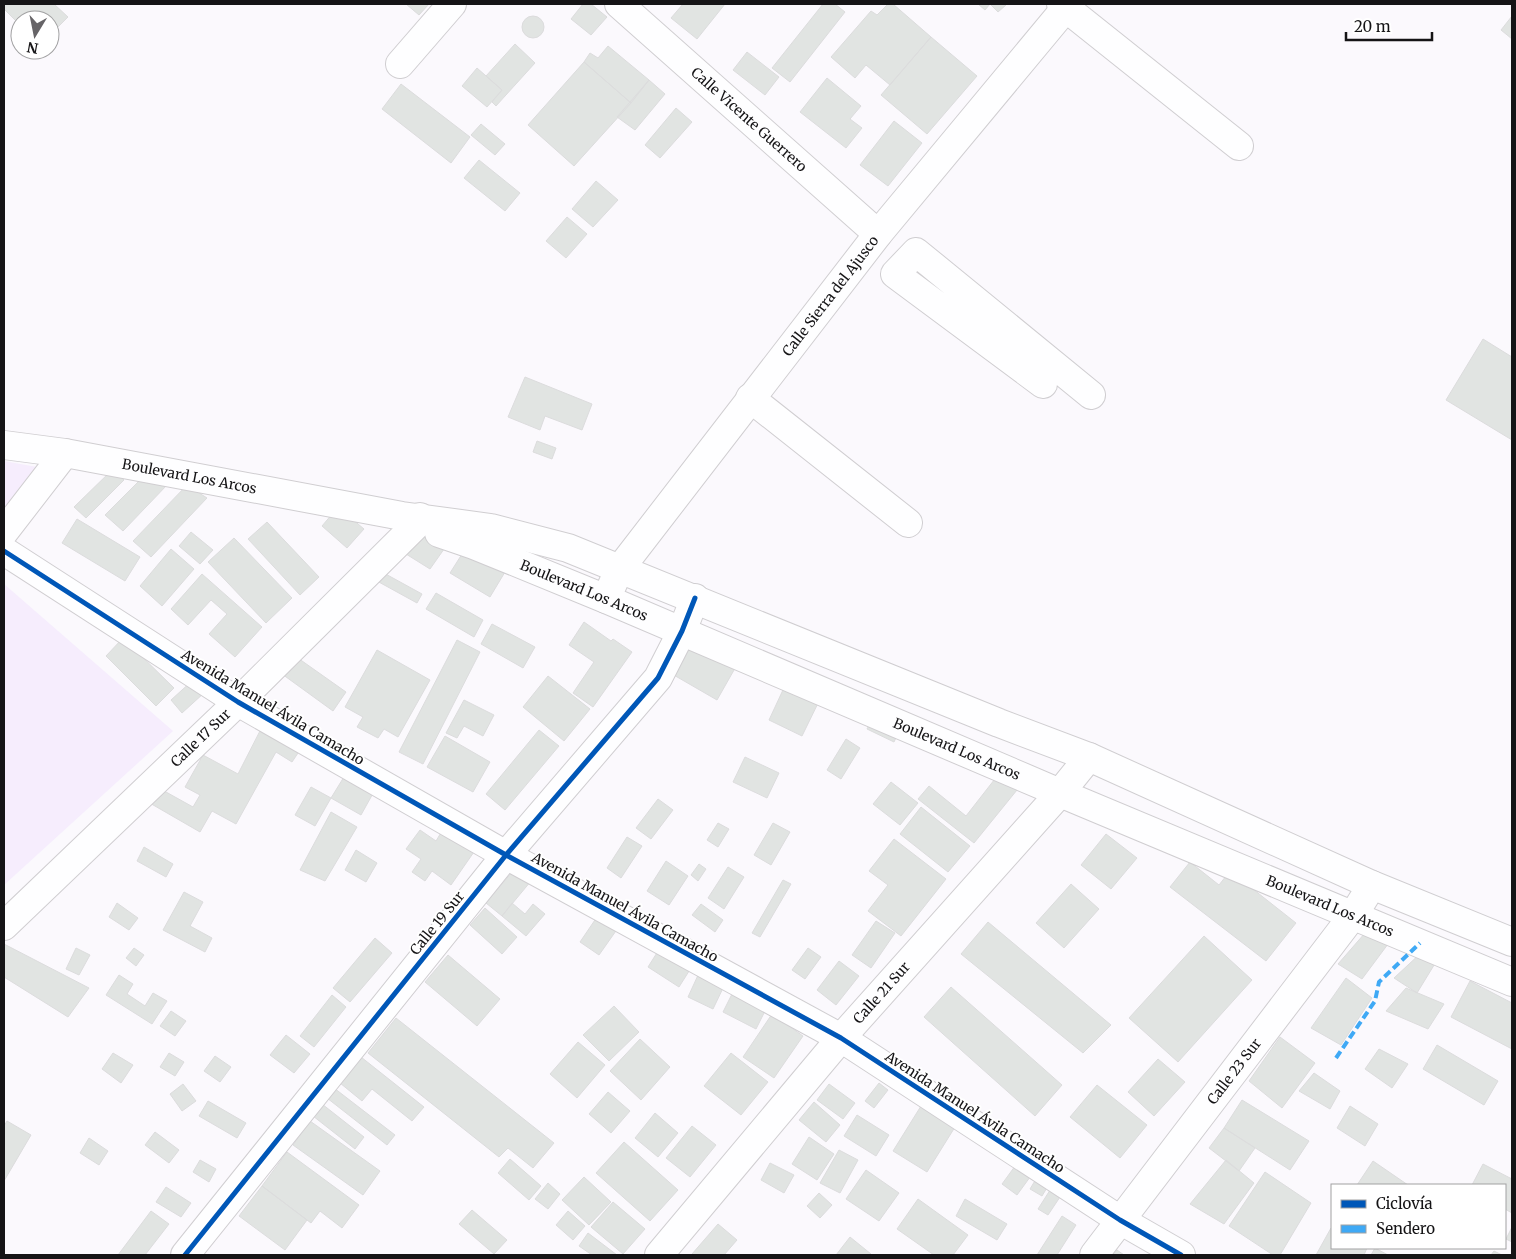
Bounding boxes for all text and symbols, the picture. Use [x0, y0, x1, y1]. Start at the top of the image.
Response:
north arrow [10, 10, 60, 60]
scale bar [1346, 10, 1432, 42]
text: 20 m [1354, 17, 1391, 36]
text: N [26, 38, 40, 58]
street label: Calle Vicente Guerrero [687, 63, 811, 176]
street label: Calle Sierra del Ajusco [778, 232, 883, 360]
street label: Boulevard Los Arcos [121, 455, 258, 498]
street label: Boulevard Los Arcos [518, 556, 651, 625]
street label: Avenida Manuel Ávila Camacho [177, 645, 368, 769]
street label: Calle 17 Sur [167, 705, 234, 771]
street label: Boulevard Los Arcos [890, 714, 1023, 784]
street label: Avenida Manuel Ávila Camacho [528, 848, 721, 966]
street label: Boulevard Los Arcos [1264, 871, 1397, 941]
street label: Calle 19 Sur [406, 888, 468, 958]
street label: Calle 21 Sur [849, 958, 914, 1027]
street label: Calle 23 Sur [1203, 1035, 1265, 1108]
street label: Avenida Manuel Ávila Camacho [881, 1047, 1068, 1177]
legend [1331, 1184, 1506, 1249]
text: Ciclovía [1376, 1194, 1433, 1213]
text: Sendero [1376, 1219, 1435, 1238]

